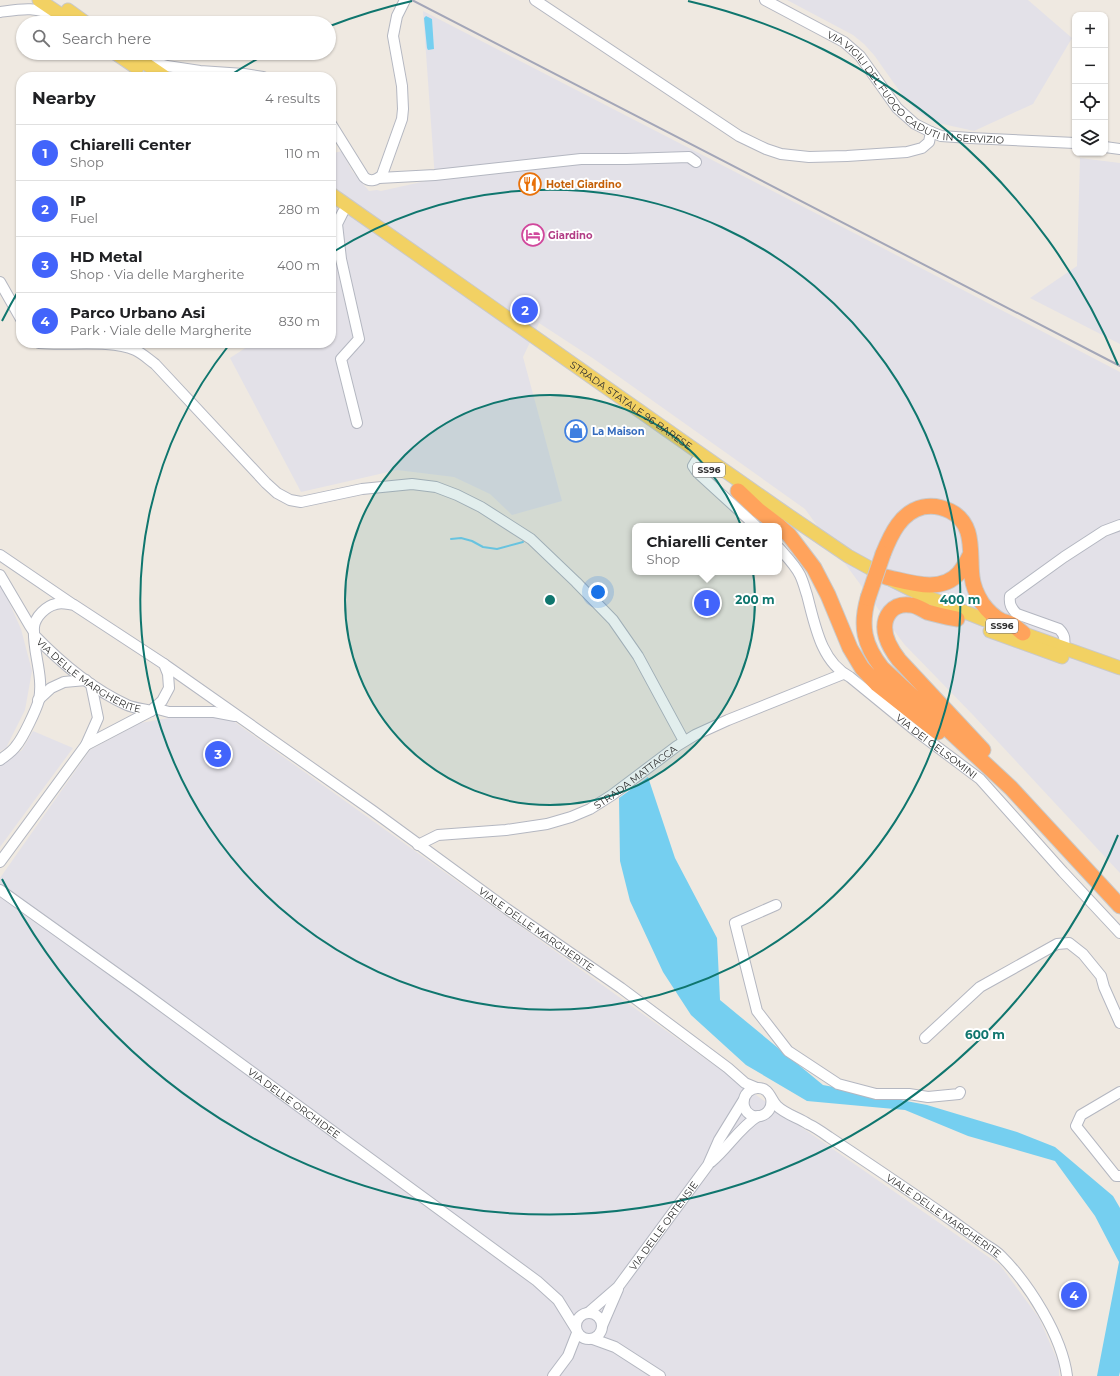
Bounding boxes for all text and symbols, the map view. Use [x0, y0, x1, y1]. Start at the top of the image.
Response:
map controls [1072, 12, 1108, 156]
button: + [1072, 12, 1108, 48]
search box [16, 16, 336, 60]
icon: search [30, 27, 52, 49]
street label: VIA VIGILI DEL FUOCO CADUTI IN SERVIZIO [825, 28, 1004, 147]
text: Search here [62, 29, 151, 48]
button: − [1072, 48, 1108, 84]
button: locate [1072, 84, 1108, 120]
text: Nearby [32, 88, 96, 108]
text: 4 results [265, 90, 320, 106]
button: layers [1072, 120, 1108, 156]
text: Chiarelli Center [70, 135, 191, 154]
text: 1 [42, 145, 48, 161]
text: 110 m [285, 145, 320, 161]
text: Shop [70, 154, 104, 170]
restaurant icon: Hotel Giardino [517, 171, 543, 197]
place label: Hotel Giardino [546, 178, 622, 191]
text: IP [70, 191, 86, 210]
text: 2 [41, 201, 49, 217]
text: 280 m [279, 201, 320, 217]
text: Fuel [70, 210, 98, 226]
hotel icon: Giardino [520, 222, 546, 248]
place label: Giardino [548, 229, 593, 242]
text: HD Metal [70, 247, 143, 266]
text: 3 [41, 257, 49, 273]
text: 400 m [277, 257, 320, 273]
text: Shop · Via delle Margherite [70, 266, 244, 282]
pin: 2 [512, 295, 538, 325]
text: Parco Urbano Asi [70, 303, 205, 322]
text: 4 [41, 313, 49, 329]
text: 830 m [279, 313, 320, 329]
text: Park · Viale delle Margherite [70, 322, 252, 338]
street label: STRADA STATALE 96 BARESE [567, 358, 695, 453]
shop icon: La Maison [563, 418, 589, 444]
place label: La Maison [592, 425, 645, 438]
road number: SS96 [693, 463, 725, 477]
popup [632, 523, 782, 575]
text: Chiarelli Center [646, 532, 768, 551]
text: Shop [646, 551, 680, 567]
your location [588, 582, 608, 602]
pin: 1 [694, 588, 720, 618]
text: 200 m [735, 592, 775, 607]
text: 400 m [940, 592, 980, 607]
centre of rings [543, 593, 557, 607]
road number: SS96 [986, 619, 1018, 633]
street label: VIA DELLE MARGHERITE [34, 635, 142, 716]
street label: VIA DEI GELSOMINI [893, 711, 980, 782]
pin: 3 [205, 739, 231, 769]
street label: STRADA MATTACCA [591, 742, 680, 812]
street label: VIALE DELLE MARGHERITE [476, 884, 596, 974]
text: 600 m [965, 1027, 1005, 1042]
street label: VIA DELLE ORCHIDEE [245, 1065, 343, 1142]
street label: VIALE DELLE MARGHERITE [884, 1171, 1004, 1260]
street label: VIA DELLE ORTENSIE [626, 1178, 701, 1273]
pin: 4 [1061, 1280, 1087, 1310]

